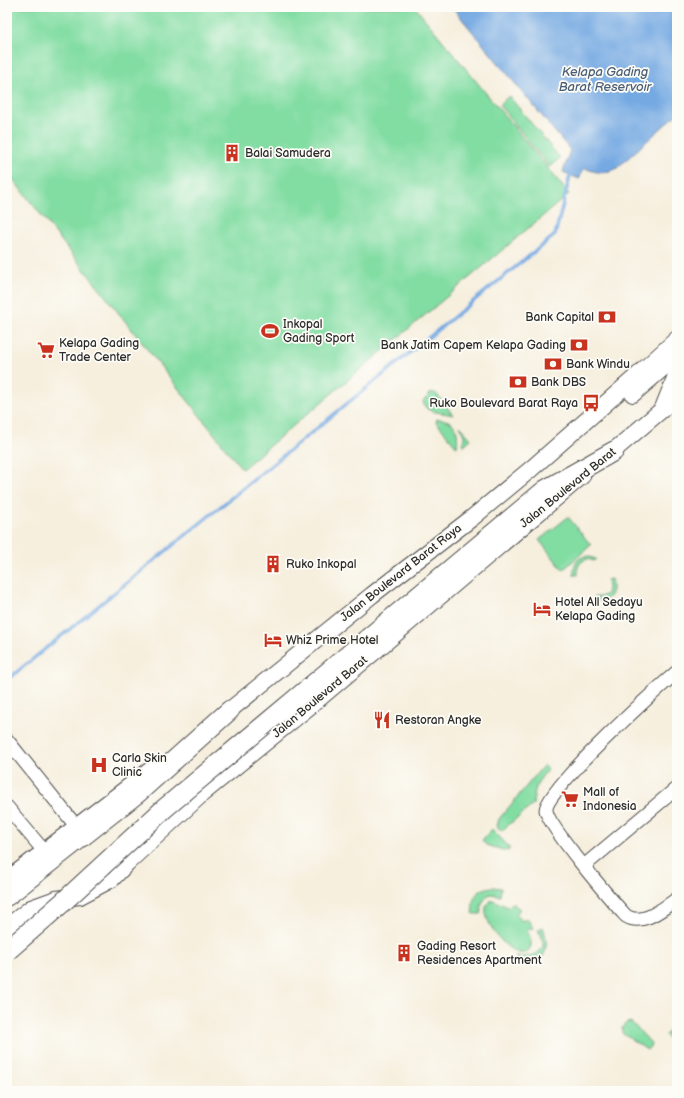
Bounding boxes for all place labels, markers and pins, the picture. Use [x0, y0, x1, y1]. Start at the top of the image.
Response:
building icon: Balai Samudera [222, 143, 242, 163]
place label: Balai Samudera [245, 146, 331, 161]
bank icon: Bank Capital [597, 307, 617, 327]
place label: Bank Capital [525, 310, 594, 325]
place label: Inkopal Gading Sport [283, 317, 355, 346]
sports icon: Inkopal Gading Sport [260, 321, 280, 341]
bank icon: Bank Jatim Capem Kelapa Gading [569, 335, 589, 355]
place label: Kelapa Gading Trade Center [59, 336, 139, 365]
place label: Bank Jatim Capem Kelapa Gading [380, 338, 566, 353]
supermarket icon: Kelapa Gading Trade Center [36, 340, 56, 360]
bank icon: Bank Windu [543, 354, 563, 374]
place label: Bank Windu [566, 357, 630, 372]
bank icon: Bank DBS [508, 372, 528, 392]
place label: Bank DBS [531, 375, 586, 390]
bus stop icon: Ruko Boulevard Barat Raya [581, 393, 601, 413]
place label: Ruko Boulevard Barat Raya [429, 396, 578, 411]
building icon: Ruko Inkopal [263, 554, 283, 574]
place label: Ruko Inkopal [286, 557, 356, 572]
place label: Hotel All Sedayu Kelapa Gading [555, 595, 643, 624]
hotel icon: Hotel All Sedayu Kelapa Gading [532, 599, 552, 619]
hotel icon: Whiz Prime Hotel [263, 630, 283, 650]
place label: Whiz Prime Hotel [286, 633, 378, 648]
restaurant icon: Restoran Angke [372, 710, 392, 730]
place label: Restoran Angke [395, 713, 481, 728]
place label: Carla Skin Clinic [112, 751, 167, 780]
hospital icon: Carla Skin Clinic [89, 755, 109, 775]
place label: Mall of Indonesia [583, 785, 637, 814]
supermarket icon: Mall of Indonesia [560, 789, 580, 809]
place label: Gading Resort Residences Apartment [417, 939, 542, 968]
building icon: Gading Resort Residences Apartment [394, 943, 414, 963]

